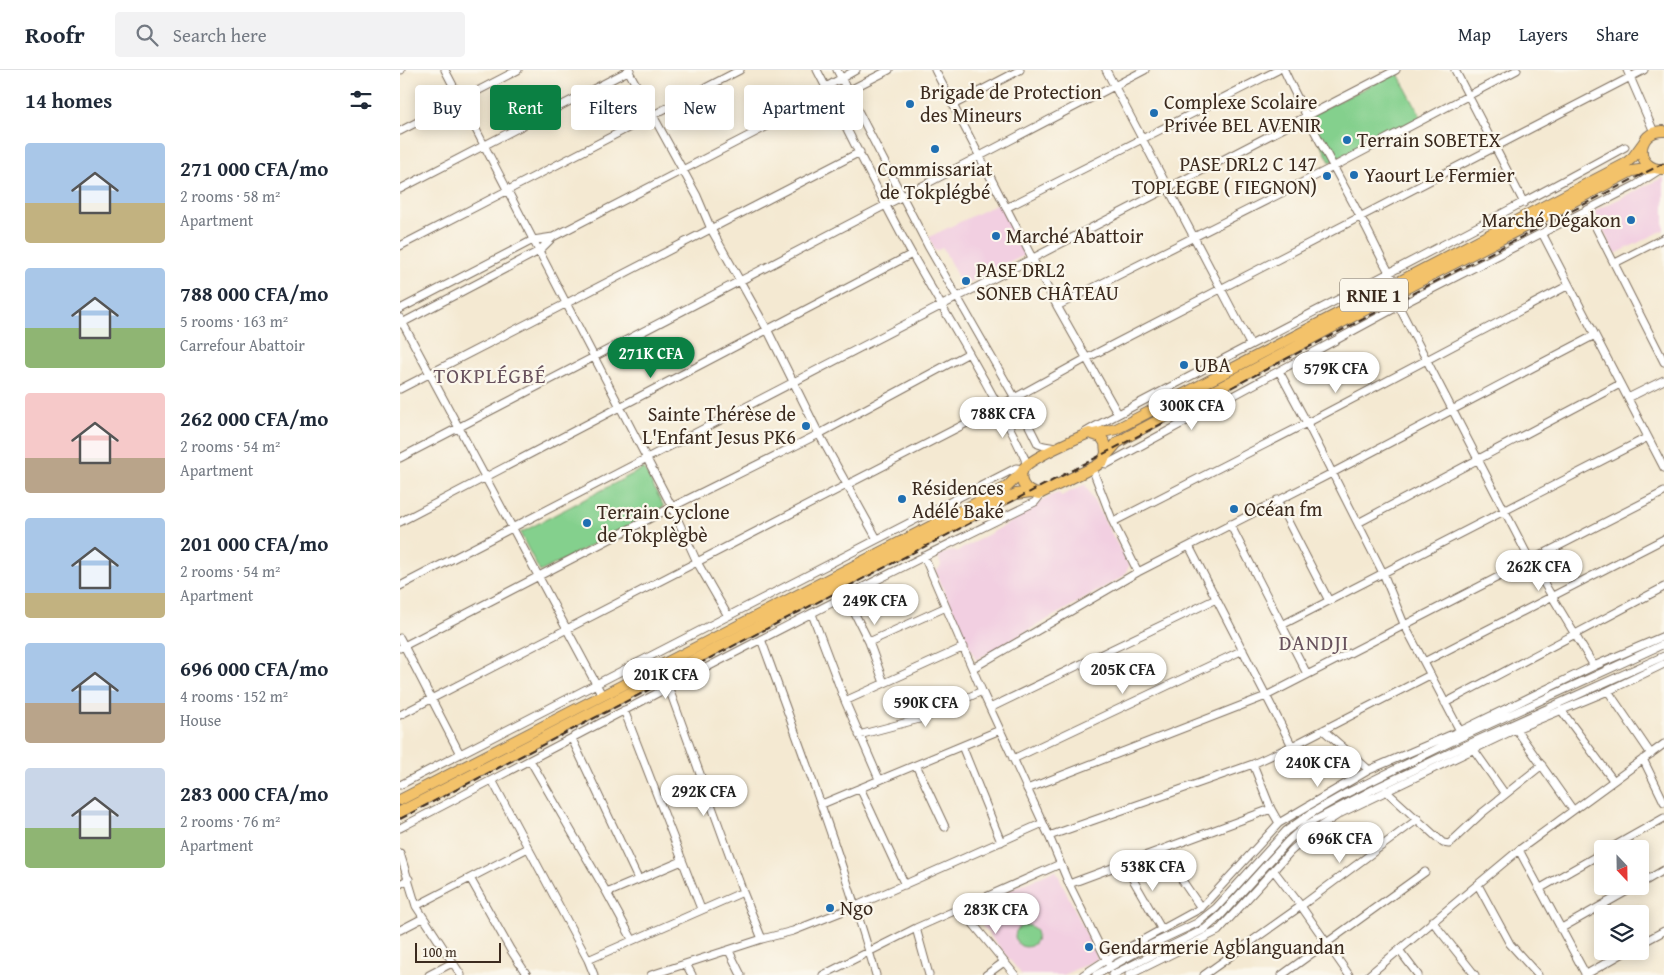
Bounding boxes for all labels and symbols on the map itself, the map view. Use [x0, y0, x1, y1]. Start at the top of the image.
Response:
place label: Brigade de Protection des Mineurs [920, 77, 1102, 129]
place label: Complexe Scolaire Privée BEL AVENIR [1164, 87, 1322, 139]
marker: Brigade de Protection des Mineurs [904, 98, 916, 110]
marker: Complexe Scolaire Privée BEL AVENIR [1148, 107, 1160, 119]
place label: Terrain SOBETEX [1357, 125, 1502, 154]
marker: Terrain SOBETEX [1341, 134, 1353, 146]
marker: Commissariat de Tokplégbé [929, 143, 941, 155]
place label: PASE DRL2 C 147 TOPLEGBE ( FIEGNON) [1132, 149, 1317, 201]
place label: Commissariat de Tokplégbé [877, 154, 993, 206]
place label: Yaourt Le Fermier [1364, 160, 1515, 189]
marker: Yaourt Le Fermier [1348, 169, 1360, 181]
marker: PASE DRL2 C 147 TOPLEGBE ( FIEGNON) [1321, 170, 1333, 182]
place label: Marché Dégakon [1481, 205, 1621, 234]
marker: Marché Dégakon [1625, 214, 1637, 226]
place label: Marché Abattoir [1006, 221, 1144, 250]
marker: Marché Abattoir [990, 230, 1002, 242]
place label: PASE DRL2 SONEB CHÂTEAU [976, 255, 1119, 307]
marker: PASE DRL2 SONEB CHÂTEAU [960, 275, 972, 287]
road number: RNIE 1 [1340, 278, 1408, 312]
pin: 271K CFA [599, 336, 703, 379]
place label: UBA [1194, 350, 1231, 379]
pin: 579K CFA [1284, 352, 1388, 394]
marker: UBA [1178, 359, 1190, 371]
district label: TOKPLÉGBÉ [433, 360, 547, 391]
pin: 300K CFA [1140, 388, 1244, 431]
pin: 788K CFA [951, 396, 1055, 439]
place label: Sainte Thérèse de L'Enfant Jesus PK6 [642, 399, 796, 451]
marker: Sainte Thérèse de L'Enfant Jesus PK6 [800, 420, 812, 432]
place label: Résidences Adélé Baké [912, 473, 1004, 525]
marker: Résidences Adélé Baké [896, 493, 908, 505]
place label: Océan fm [1244, 494, 1323, 523]
place label: Terrain Cyclone de Tokplègbè [597, 497, 730, 549]
marker: Océan fm [1228, 503, 1240, 515]
marker: Terrain Cyclone de Tokplègbè [581, 517, 593, 529]
pin: 262K CFA [1487, 550, 1591, 592]
pin: 249K CFA [823, 584, 927, 626]
district label: DANDJI [1279, 627, 1349, 658]
pin: 205K CFA [1071, 652, 1175, 695]
pin: 201K CFA [614, 658, 718, 700]
pin: 590K CFA [874, 686, 978, 728]
pin: 240K CFA [1266, 746, 1370, 788]
pin: 292K CFA [652, 774, 756, 817]
pin: 696K CFA [1288, 822, 1392, 864]
north arrow [1594, 840, 1649, 895]
pin: 538K CFA [1101, 850, 1205, 892]
pin: 283K CFA [944, 892, 1048, 935]
place label: Ngo [840, 893, 873, 922]
marker: Ngo [824, 902, 836, 914]
place label: Gendarmerie Agblanguandan [1099, 932, 1345, 961]
scale bar [415, 940, 501, 963]
marker: Gendarmerie Agblanguandan [1083, 941, 1095, 953]

